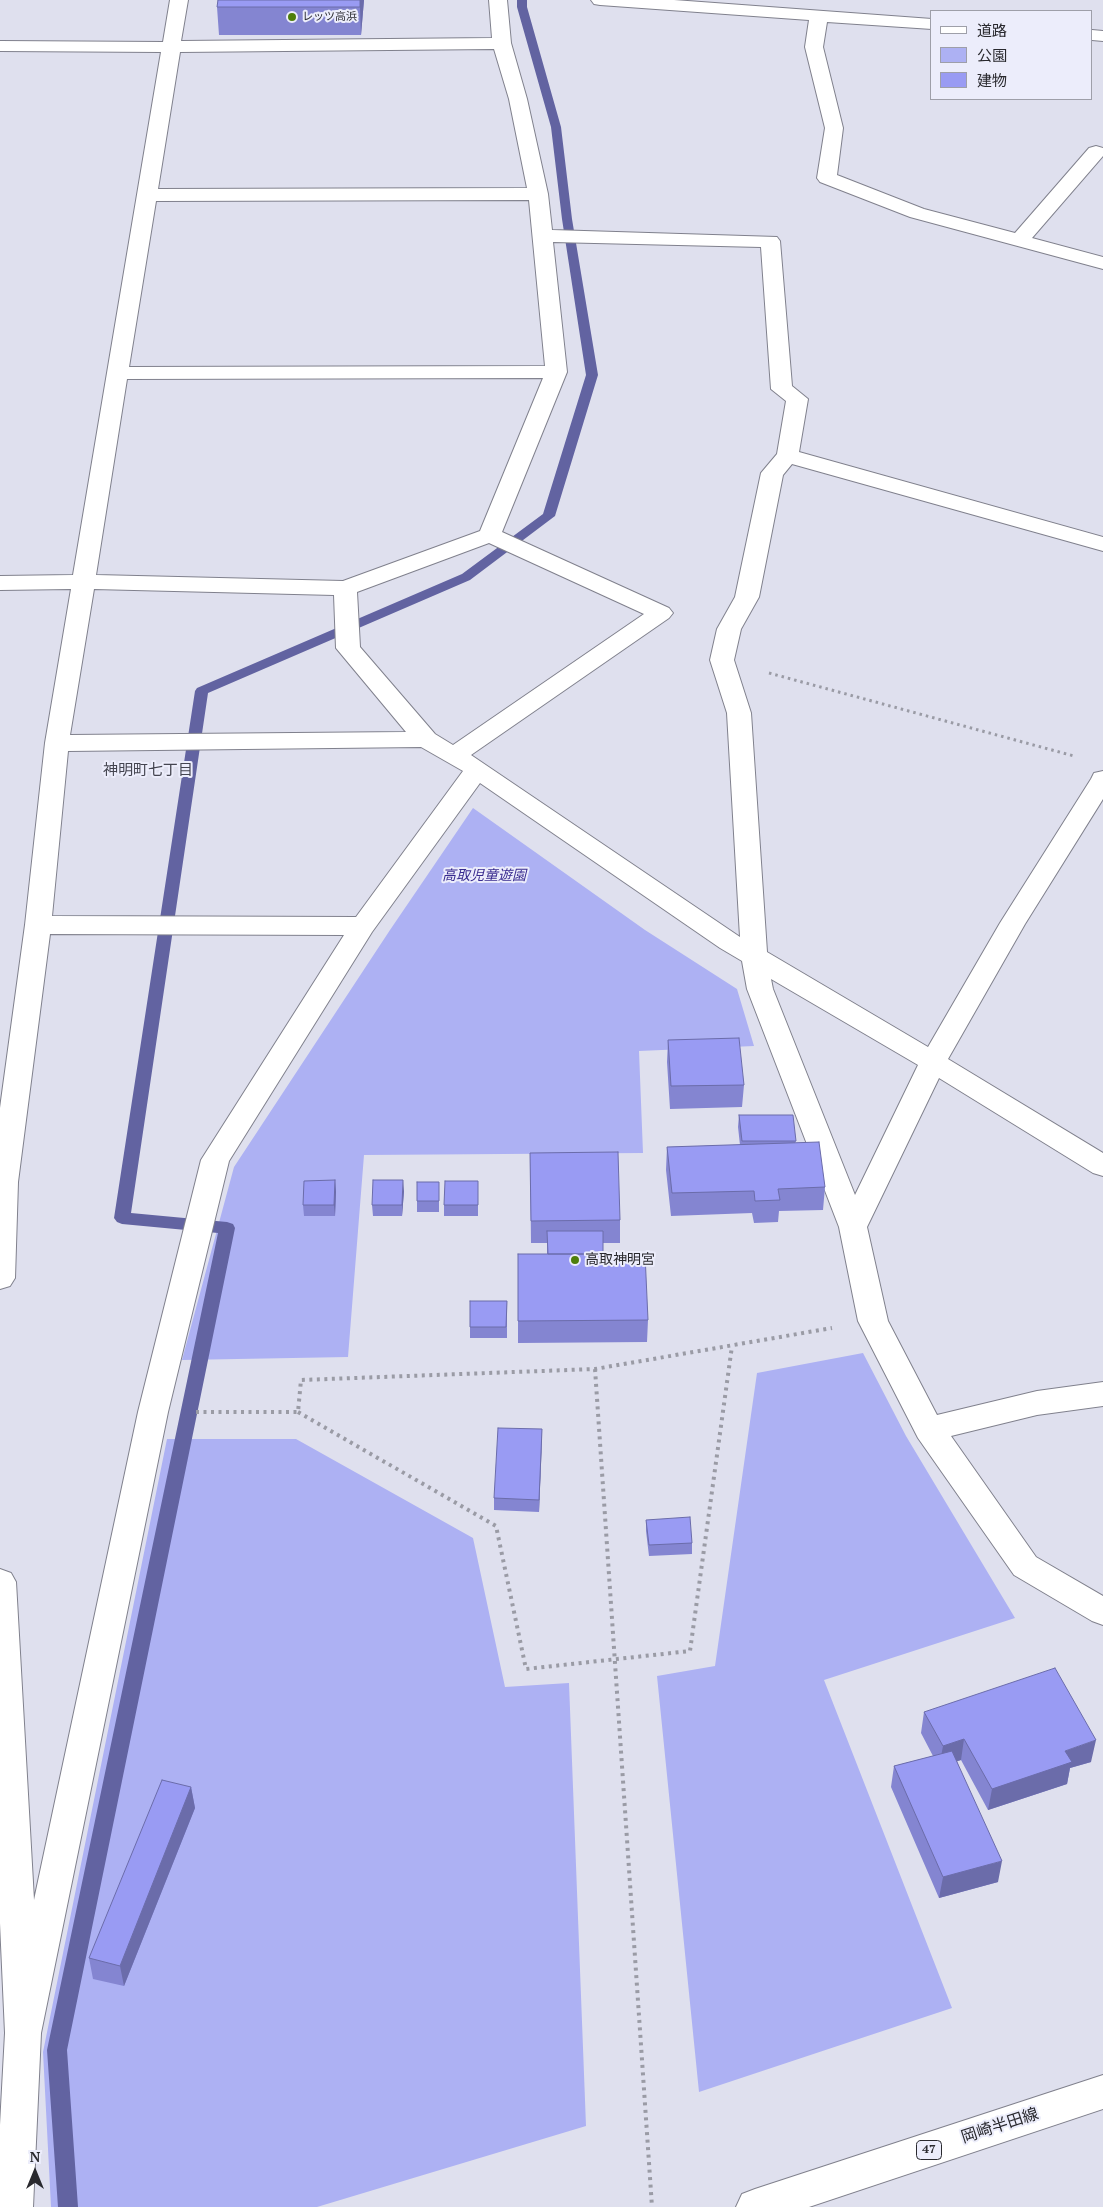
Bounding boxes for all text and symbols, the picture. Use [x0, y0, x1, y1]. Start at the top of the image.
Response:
place label: レッツ高浜 [302, 10, 357, 24]
legend [930, 10, 1093, 100]
marker: レッツ高浜 [286, 11, 298, 23]
text: 道路 [977, 20, 1007, 40]
text: 公園 [977, 45, 1007, 65]
text: 建物 [977, 70, 1007, 90]
district label: 神明町七丁目 [103, 762, 193, 780]
park label: 高取児童遊園 [442, 868, 526, 884]
place label: 高取神明宮 [585, 1252, 655, 1268]
marker: 高取神明宮 [569, 1254, 581, 1266]
street label: 岡崎半田線 [959, 2105, 1041, 2147]
road number: 47 [916, 2140, 942, 2160]
north arrow [10, 2147, 60, 2197]
text: N [30, 2147, 40, 2166]

